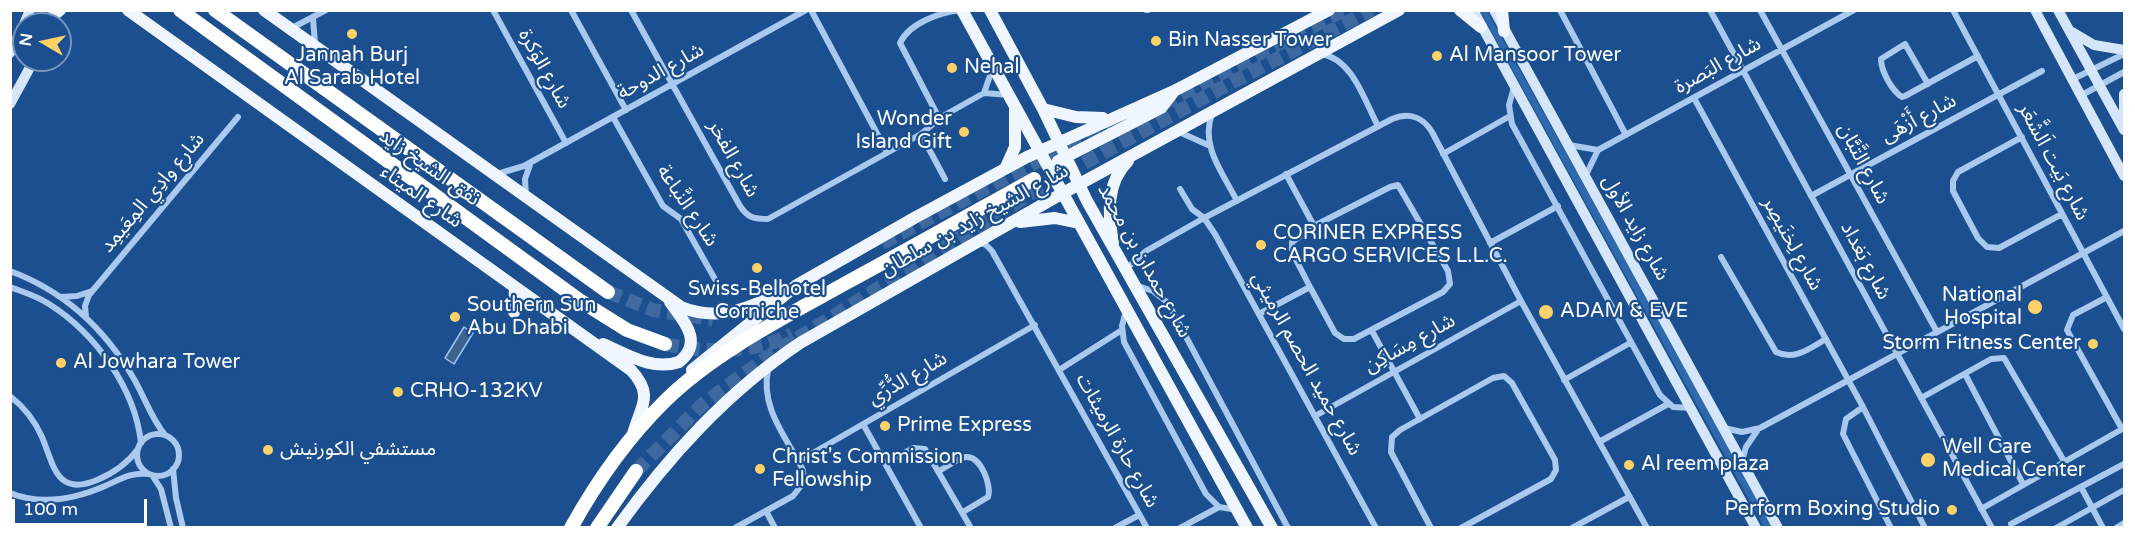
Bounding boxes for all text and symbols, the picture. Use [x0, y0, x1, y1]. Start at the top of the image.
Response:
north arrow [12, 12, 72, 72]
street label: شارع الوَكرة [512, 25, 576, 113]
marker: Jannah Burj Al Sarab Hotel [345, 27, 359, 41]
place label: Bin Nasser Tower [1168, 29, 1332, 53]
text: N [15, 32, 37, 47]
street label: شارع البَصرة [1671, 32, 1765, 100]
marker: Bin Nasser Tower [1149, 34, 1163, 48]
street label: شارع الدوحة [614, 38, 708, 106]
place label: Jannah Burj Al Sarab Hotel [284, 44, 420, 91]
place label: Al Mansoor Tower [1449, 44, 1621, 68]
marker: Al Mansoor Tower [1430, 49, 1444, 63]
place label: Nehal [964, 56, 1019, 80]
marker: Nehal [945, 61, 959, 75]
street label: شارع أَزْهَى [1877, 89, 1961, 149]
street label: شارع بَيت اَلشَّعَر [2012, 99, 2094, 225]
place label: Wonder Island Gift [856, 108, 952, 155]
street label: شارع الفخر [702, 116, 764, 202]
street label: شارع التَّبَّان [1832, 120, 1894, 208]
street label: نفق الشيخ زايد [374, 124, 484, 212]
marker: Wonder Island Gift [957, 125, 971, 139]
street label: شارع وادِي المِعَيمِد [96, 128, 210, 258]
street label: شارع الشيخ زايد بن سلطان [877, 159, 1073, 283]
street label: شارع الميناء [376, 160, 466, 234]
street label: شارع النَّباعة [651, 161, 723, 251]
street label: شارع زايد الأول [1596, 171, 1674, 285]
street label: شارع حمدان بن محمد [1092, 180, 1196, 342]
street label: شارع لِخنَيصِر [1756, 193, 1828, 295]
street label: شارع بَغداد [1834, 218, 1896, 304]
place label: CORINER EXPRESS CARGO SERVICES L.L.C. [1273, 222, 1508, 269]
marker: CORINER EXPRESS CARGO SERVICES L.L.C. [1254, 238, 1268, 252]
marker: Swiss-Belhotel Corniche [750, 261, 764, 275]
street label: شارع حميد الحصم الرميثي [1246, 268, 1366, 460]
place label: Swiss-Belhotel Corniche [688, 278, 826, 325]
place label: National Hospital [1942, 284, 2022, 331]
place label: Southern Sun Abu Dhabi [467, 294, 596, 341]
marker: National Hospital [2026, 298, 2044, 316]
place label: ADAM & EVE [1560, 300, 1688, 324]
marker: ADAM & EVE [1537, 303, 1555, 321]
street label: شارع مِسَاكِن [1360, 309, 1460, 379]
marker: Southern Sun Abu Dhabi [448, 310, 462, 324]
place label: Storm Fitness Center [1882, 332, 2081, 356]
marker: Storm Fitness Center [2086, 337, 2100, 351]
street label: شارع الدُّرِّي [864, 347, 952, 411]
place label: Al Jowhara Tower [73, 351, 240, 375]
marker: Al Jowhara Tower [54, 356, 68, 370]
street label: شارع حارة الرميثات [1070, 370, 1164, 512]
place label: CRHO-132KV [410, 380, 543, 404]
marker: CRHO-132KV [391, 385, 405, 399]
place label: Prime Express [897, 414, 1032, 438]
marker: Prime Express [878, 419, 892, 433]
place label: Well Care Medical Center [1942, 436, 2085, 483]
place label: مستشفي الكورنيش [280, 438, 436, 462]
marker: مستشفي الكورنيش [261, 443, 275, 457]
place label: Christ's Commission Fellowship [772, 446, 963, 493]
marker: Well Care Medical Center [1919, 451, 1937, 469]
place label: Al reem plaza [1641, 453, 1770, 477]
marker: Al reem plaza [1622, 458, 1636, 472]
marker: Christ's Commission Fellowship [753, 462, 767, 476]
scale bar [15, 487, 150, 525]
text: 100 m [23, 498, 78, 520]
place label: Perform Boxing Studio [1725, 498, 1940, 522]
marker: Perform Boxing Studio [1945, 503, 1959, 517]

